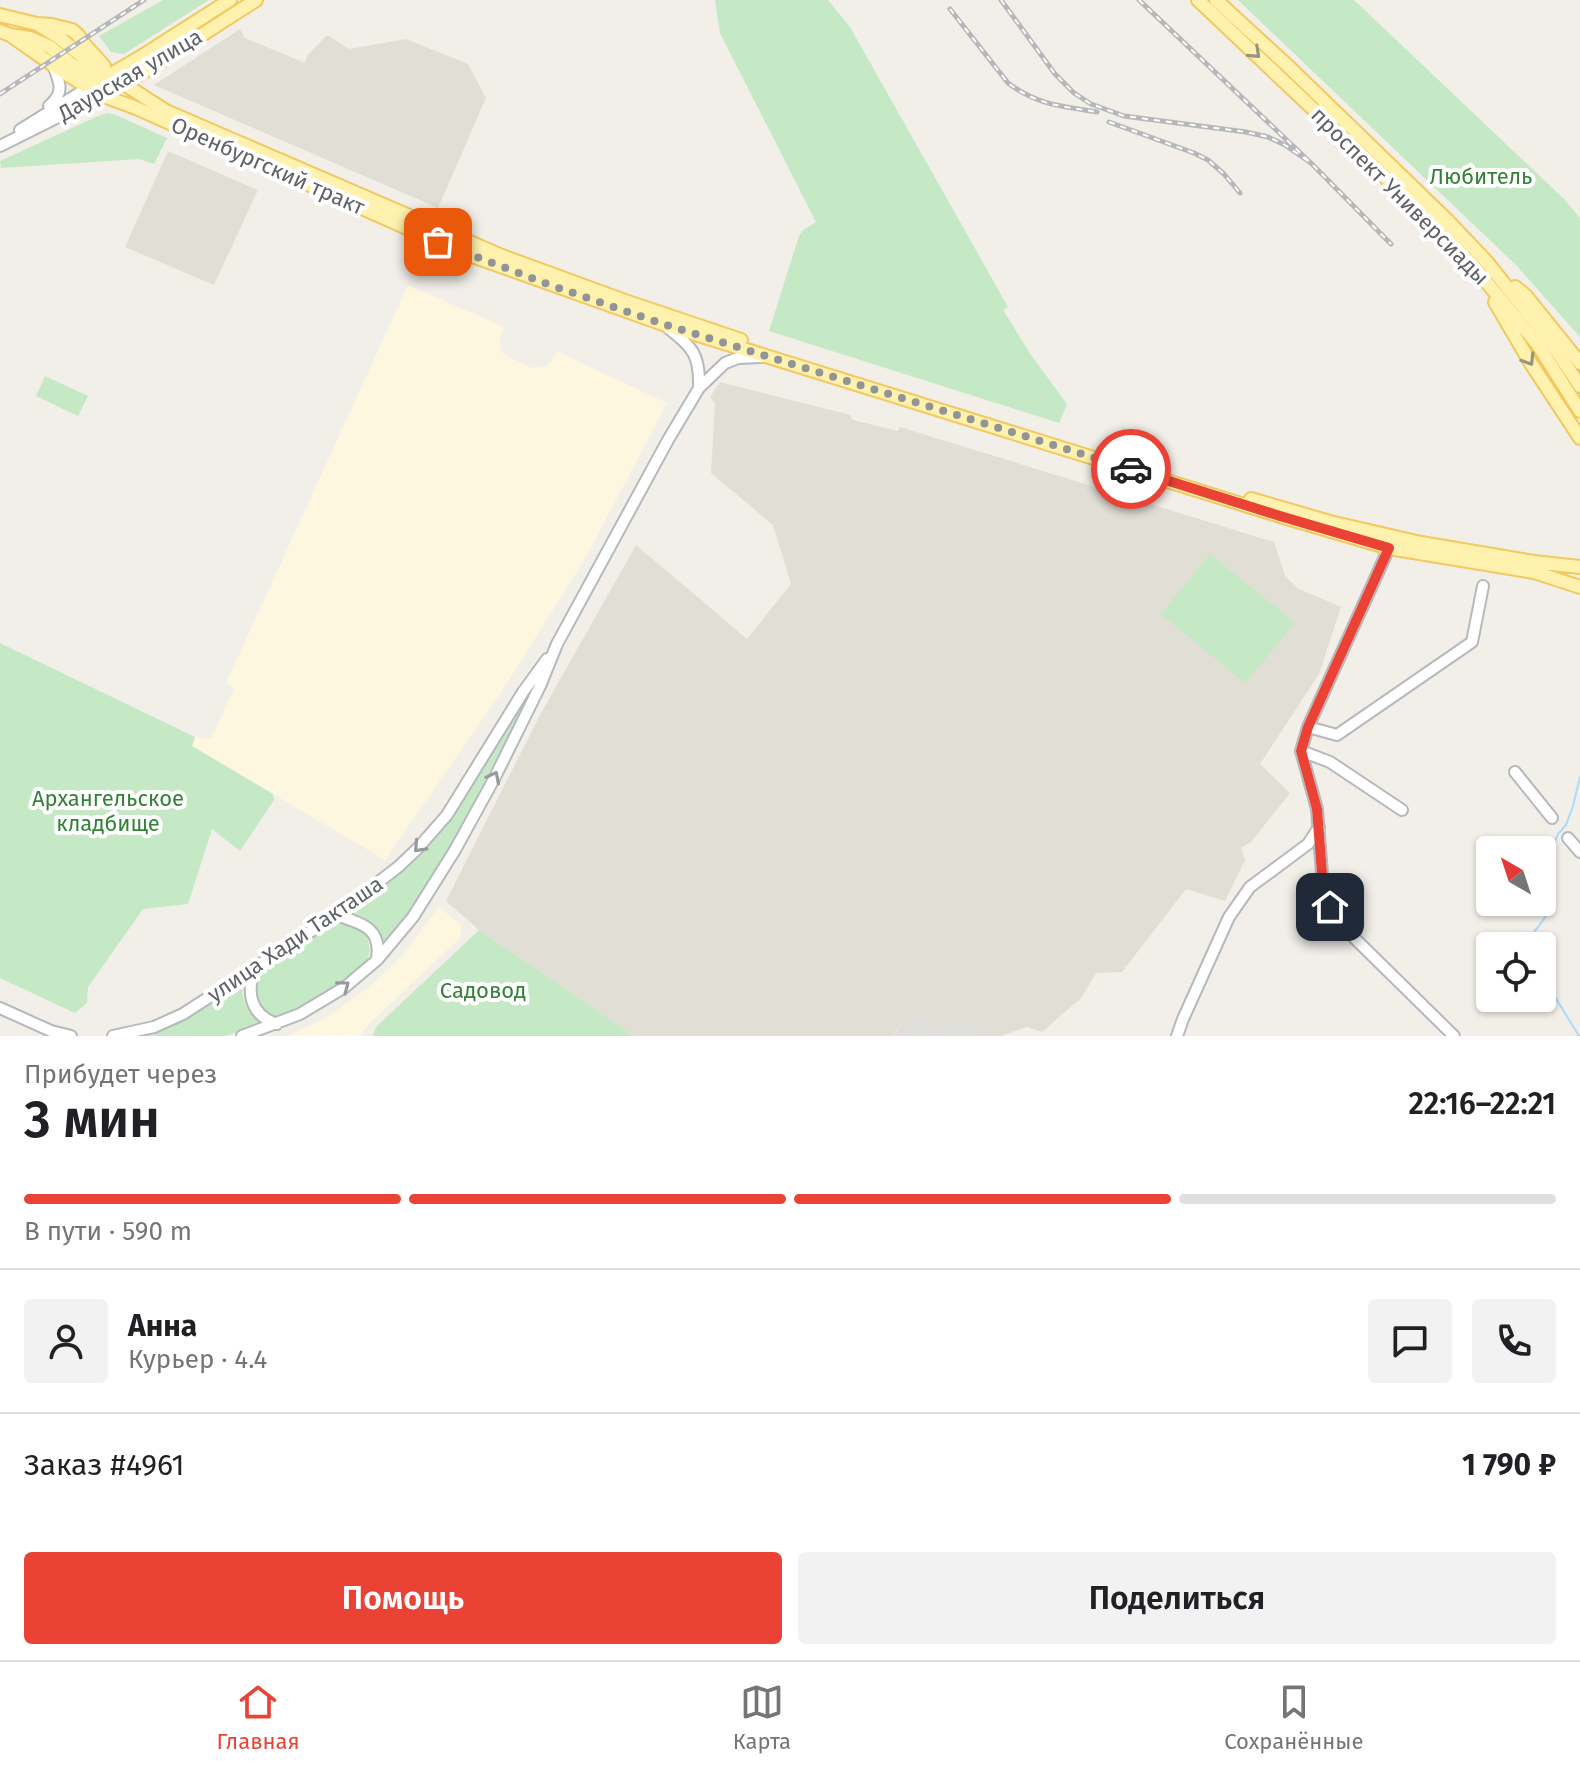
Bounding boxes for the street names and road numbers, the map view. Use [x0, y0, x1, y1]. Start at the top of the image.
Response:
street label: Даурская улица [52, 23, 207, 128]
street label: проспект Универсиады [1305, 101, 1495, 291]
street label: Оренбургский тракт [167, 111, 369, 221]
street label: улица Хади Такташа [202, 870, 388, 1008]

